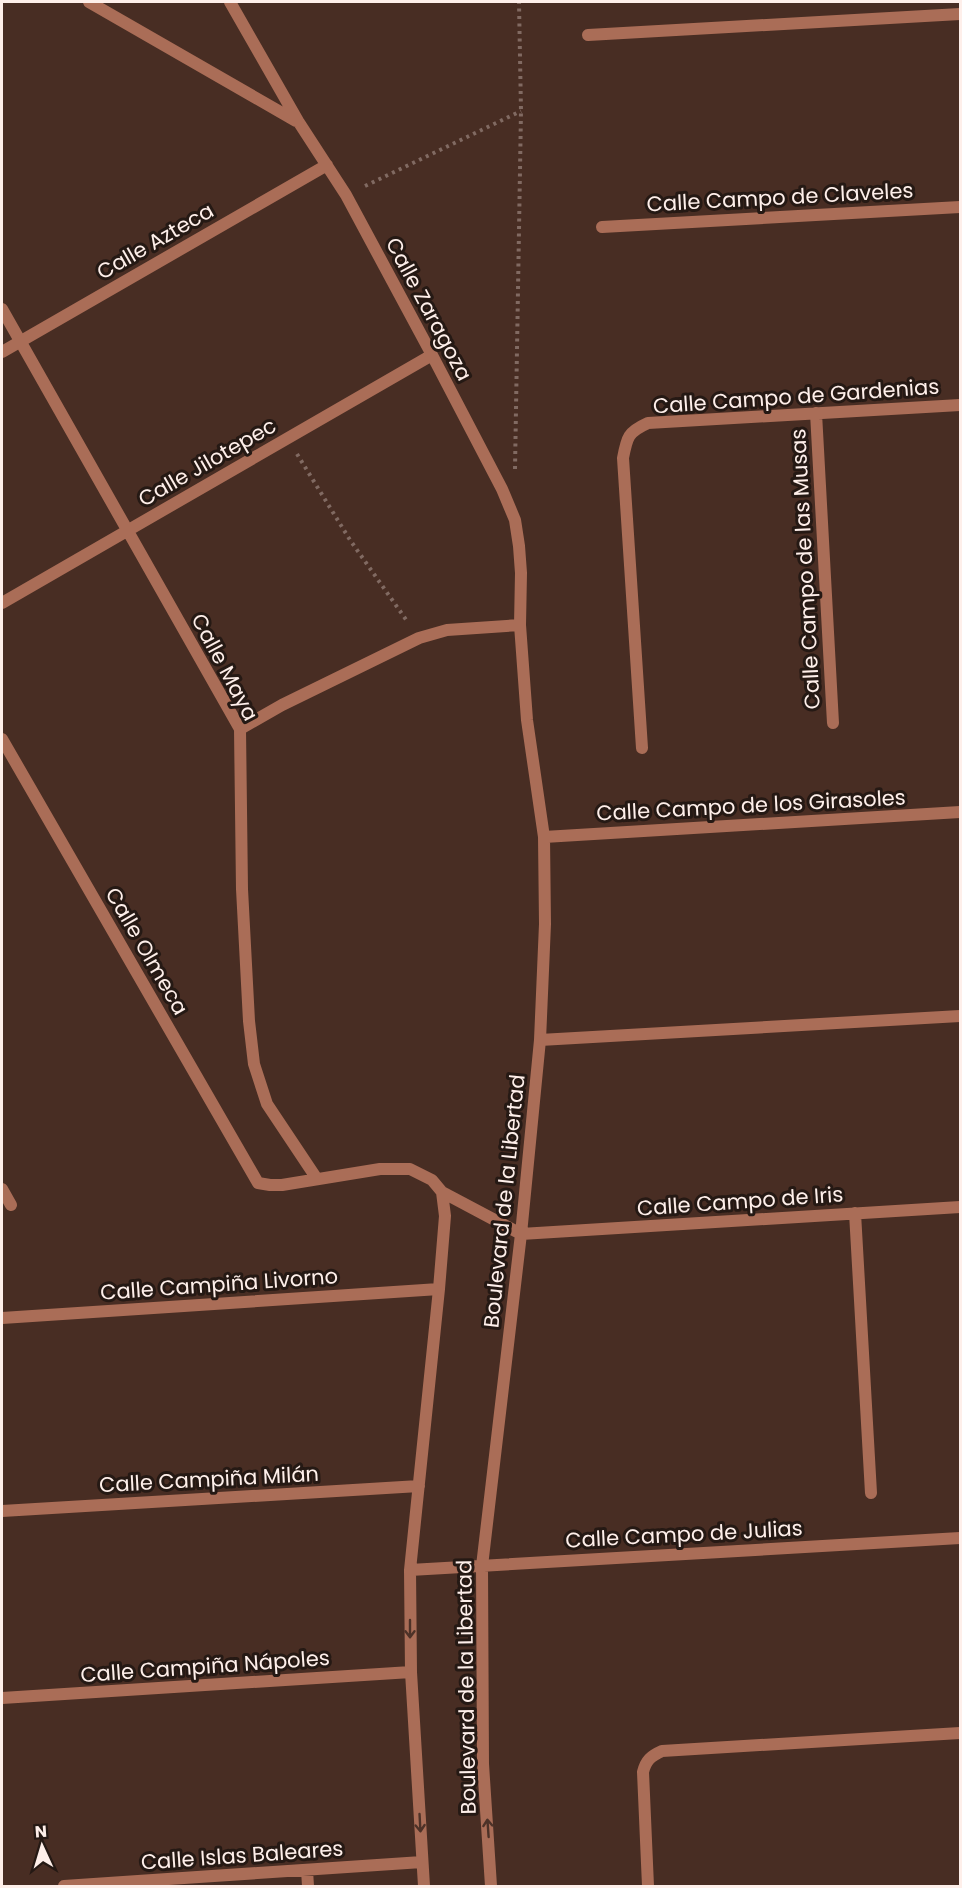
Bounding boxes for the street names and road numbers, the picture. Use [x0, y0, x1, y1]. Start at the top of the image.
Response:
street label: Calle Campo de Claveles [646, 176, 914, 218]
street label: Calle Azteca [91, 196, 219, 286]
street label: Calle Zaragoza [379, 232, 479, 386]
street label: Calle Campo de Gardenias [652, 372, 940, 420]
street label: Calle Jilotepec [133, 411, 281, 513]
street label: Calle Campo de las Musas [783, 428, 827, 710]
street label: Calle Maya [185, 608, 265, 726]
street label: Calle Campo de los Girasoles [596, 782, 906, 828]
street label: Calle Olmeca [99, 882, 195, 1020]
street label: Boulevard de la Libertad [476, 1073, 532, 1329]
street label: Calle Campo de Iris [636, 1179, 844, 1223]
street label: Calle Campiña Livorno [99, 1261, 339, 1307]
street label: Calle Campiña Milán [98, 1459, 320, 1499]
street label: Calle Campo de Julias [565, 1513, 803, 1555]
street label: Boulevard de la Libertad [449, 1559, 483, 1815]
street label: Calle Campiña Nápoles [79, 1643, 331, 1689]
street label: Calle Islas Baleares [140, 1833, 344, 1877]

